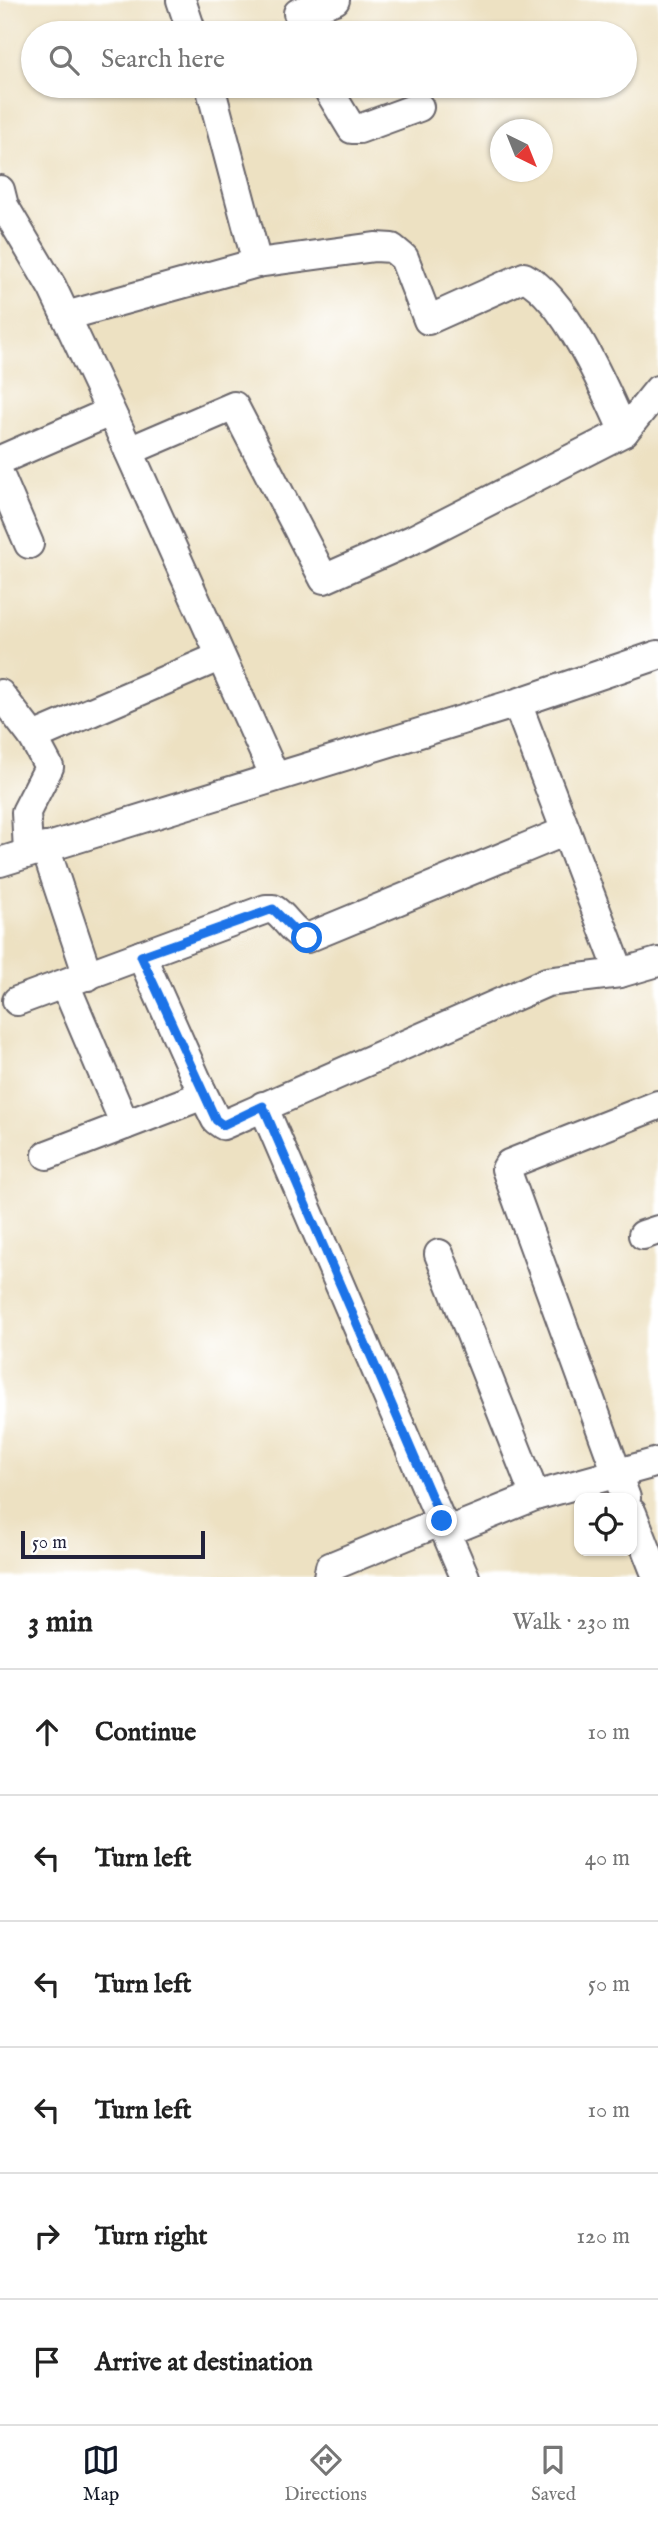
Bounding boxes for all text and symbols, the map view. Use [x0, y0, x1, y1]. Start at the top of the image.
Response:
search box [21, 21, 637, 98]
icon: search [45, 41, 83, 79]
text: Search here [101, 43, 225, 76]
north arrow [490, 119, 553, 182]
route start [291, 922, 322, 953]
map controls [574, 1493, 637, 1556]
button: locate [574, 1493, 637, 1556]
route end [426, 1505, 457, 1536]
scale bar [21, 1528, 205, 1560]
text: 50 m [32, 1531, 67, 1555]
text: 3 min [28, 1604, 93, 1642]
text: Walk · 230 m [512, 1608, 630, 1637]
icon: ahead [28, 1713, 66, 1751]
text: Continue [95, 1716, 196, 1749]
text: 10 m [587, 1718, 630, 1747]
icon: left [28, 1839, 66, 1877]
text: Turn left [95, 1842, 192, 1875]
text: 40 m [585, 1844, 630, 1873]
icon: left [28, 1965, 66, 2003]
text: Turn left [95, 1968, 192, 2001]
text: 50 m [588, 1970, 630, 1999]
icon: left [28, 2091, 66, 2129]
text: Turn left [95, 2094, 192, 2127]
text: 10 m [587, 2096, 630, 2125]
icon: right [28, 2217, 66, 2255]
text: Turn right [95, 2220, 208, 2253]
text: 120 m [577, 2222, 630, 2251]
icon: arrive [28, 2343, 66, 2381]
text: Arrive at destination [95, 2346, 313, 2379]
tab: Map [82, 2441, 120, 2507]
tab: Directions [284, 2441, 367, 2507]
tab: Saved [531, 2441, 576, 2507]

